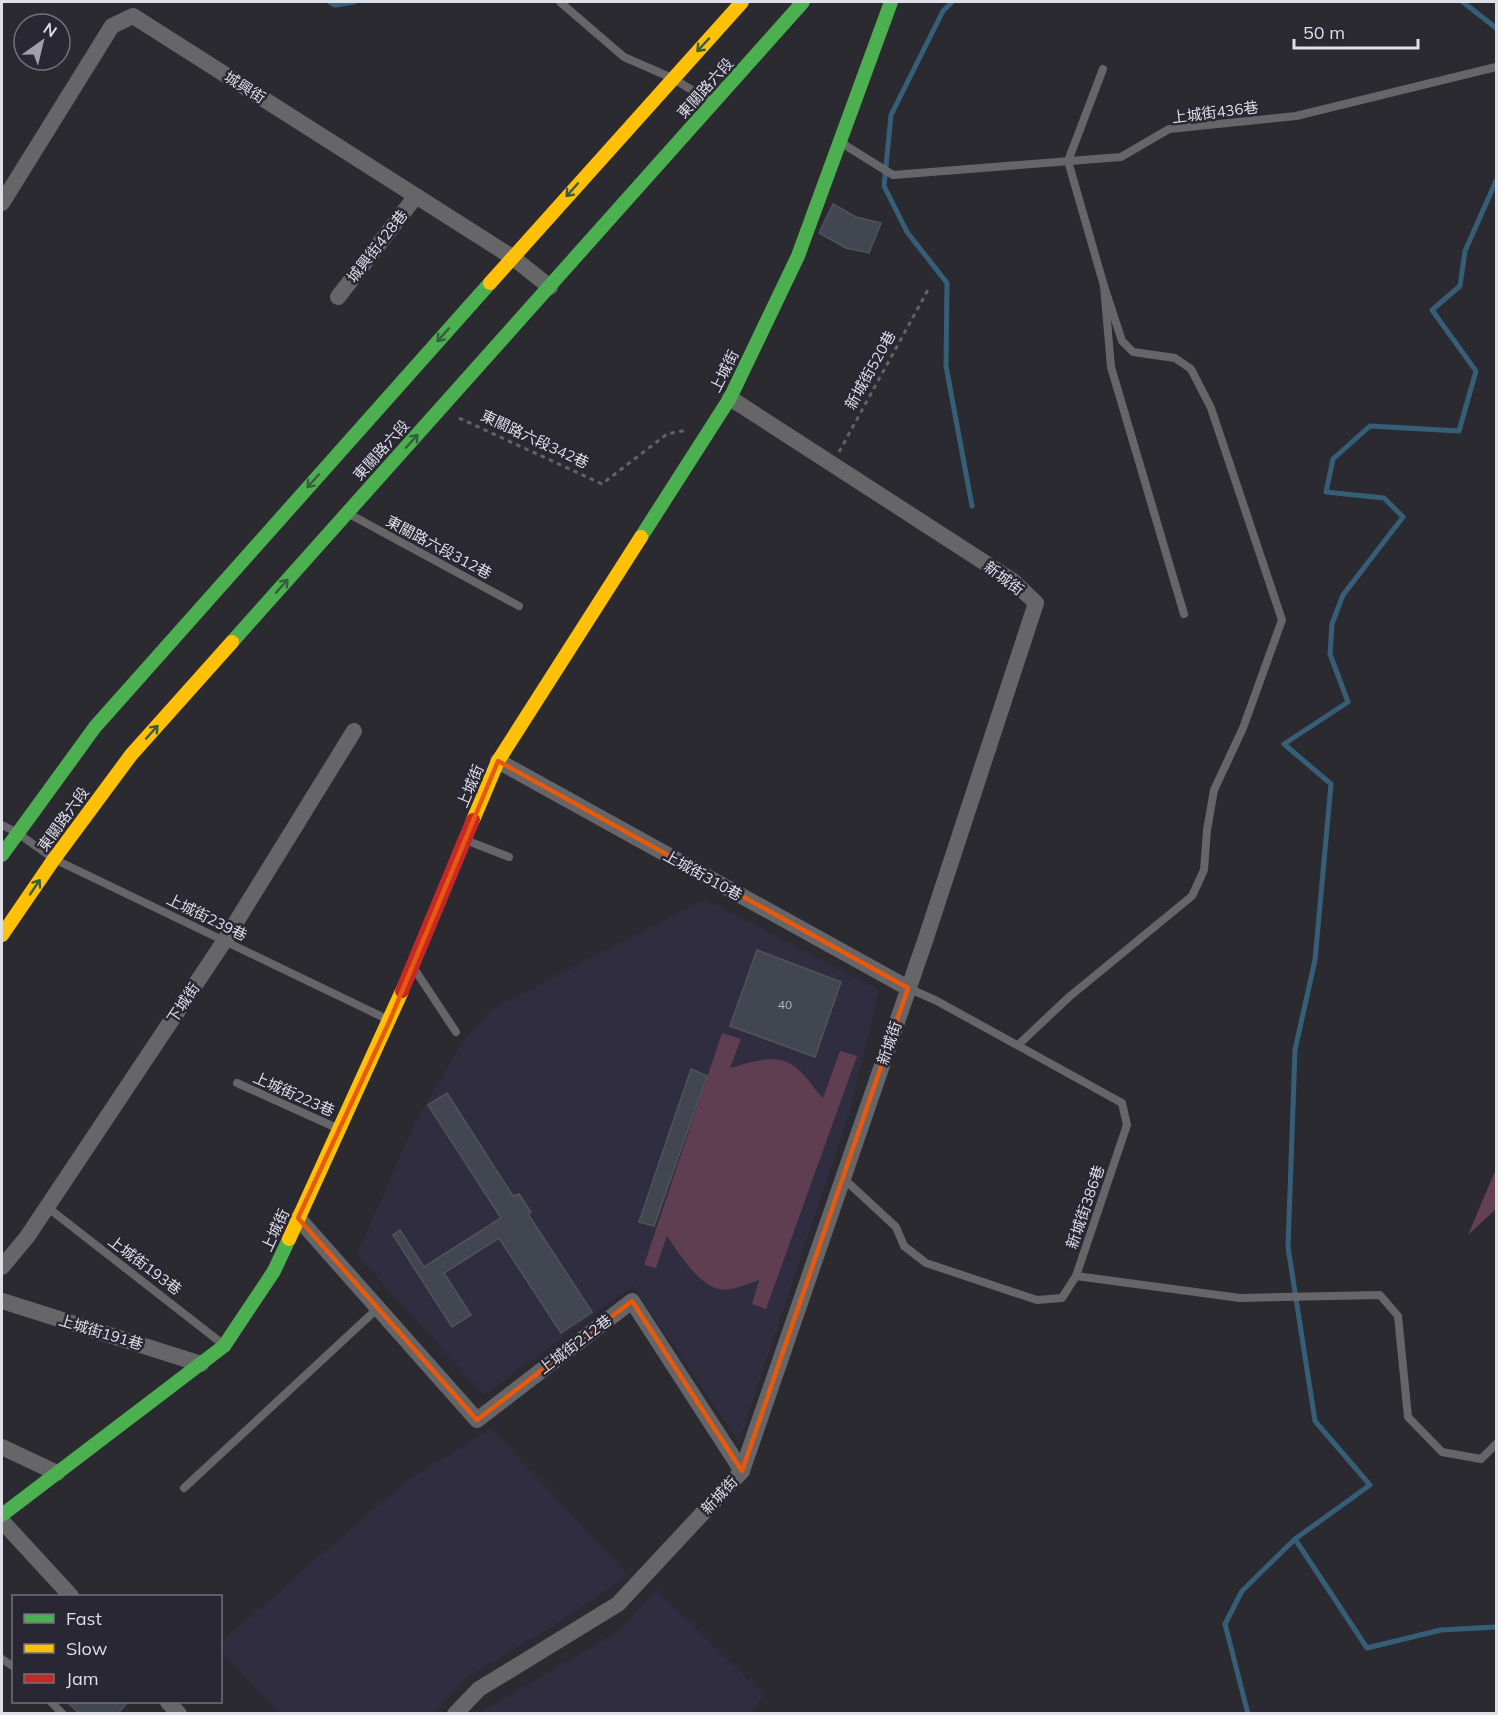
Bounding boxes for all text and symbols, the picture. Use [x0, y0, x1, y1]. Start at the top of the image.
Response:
north arrow [12, 12, 72, 72]
scale bar [1294, 12, 1418, 50]
text: N [40, 18, 61, 41]
text: 50 m [1303, 21, 1345, 44]
one-way arrow [696, 37, 710, 52]
street label: 東關路六段 [673, 54, 737, 122]
street label: 城興街 [221, 67, 269, 107]
street label: 上城街436巷 [1171, 97, 1259, 127]
one-way arrow [565, 182, 579, 197]
street label: 城興街428巷 [343, 206, 411, 286]
one-way arrow [436, 327, 450, 342]
street label: 新城街520巷 [841, 327, 899, 413]
street label: 上城街 [705, 347, 743, 395]
street label: 東關路六段342巷 [478, 406, 592, 472]
street label: 東關路六段 [349, 416, 413, 484]
one-way arrow [405, 434, 419, 449]
one-way arrow [306, 473, 320, 488]
street label: 東關路六段312巷 [383, 511, 495, 583]
street label: 新城街 [980, 557, 1028, 599]
one-way arrow [275, 579, 289, 594]
one-way arrow [145, 725, 159, 740]
street label: 上城街 [452, 762, 488, 810]
street label: 東關路六段 [33, 783, 93, 855]
street label: 上城街310巷 [660, 846, 746, 904]
one-way arrow [29, 879, 41, 896]
street label: 上城街239巷 [164, 889, 250, 945]
street label: 下城街 [163, 979, 203, 1027]
house number: 40 [778, 997, 792, 1012]
street label: 新城街 [873, 1019, 905, 1067]
street label: 上城街223巷 [250, 1068, 338, 1120]
street label: 新城街386巷 [1062, 1163, 1108, 1251]
street label: 上城街 [257, 1206, 293, 1254]
street label: 上城街193巷 [105, 1231, 185, 1299]
street label: 上城街191巷 [57, 1310, 145, 1354]
street label: 上城街212巷 [535, 1310, 615, 1378]
street label: 新城街 [697, 1472, 741, 1518]
legend [12, 1595, 222, 1703]
text: Fast [66, 1607, 102, 1630]
text: Slow [66, 1637, 108, 1660]
text: Jam [66, 1667, 99, 1690]

